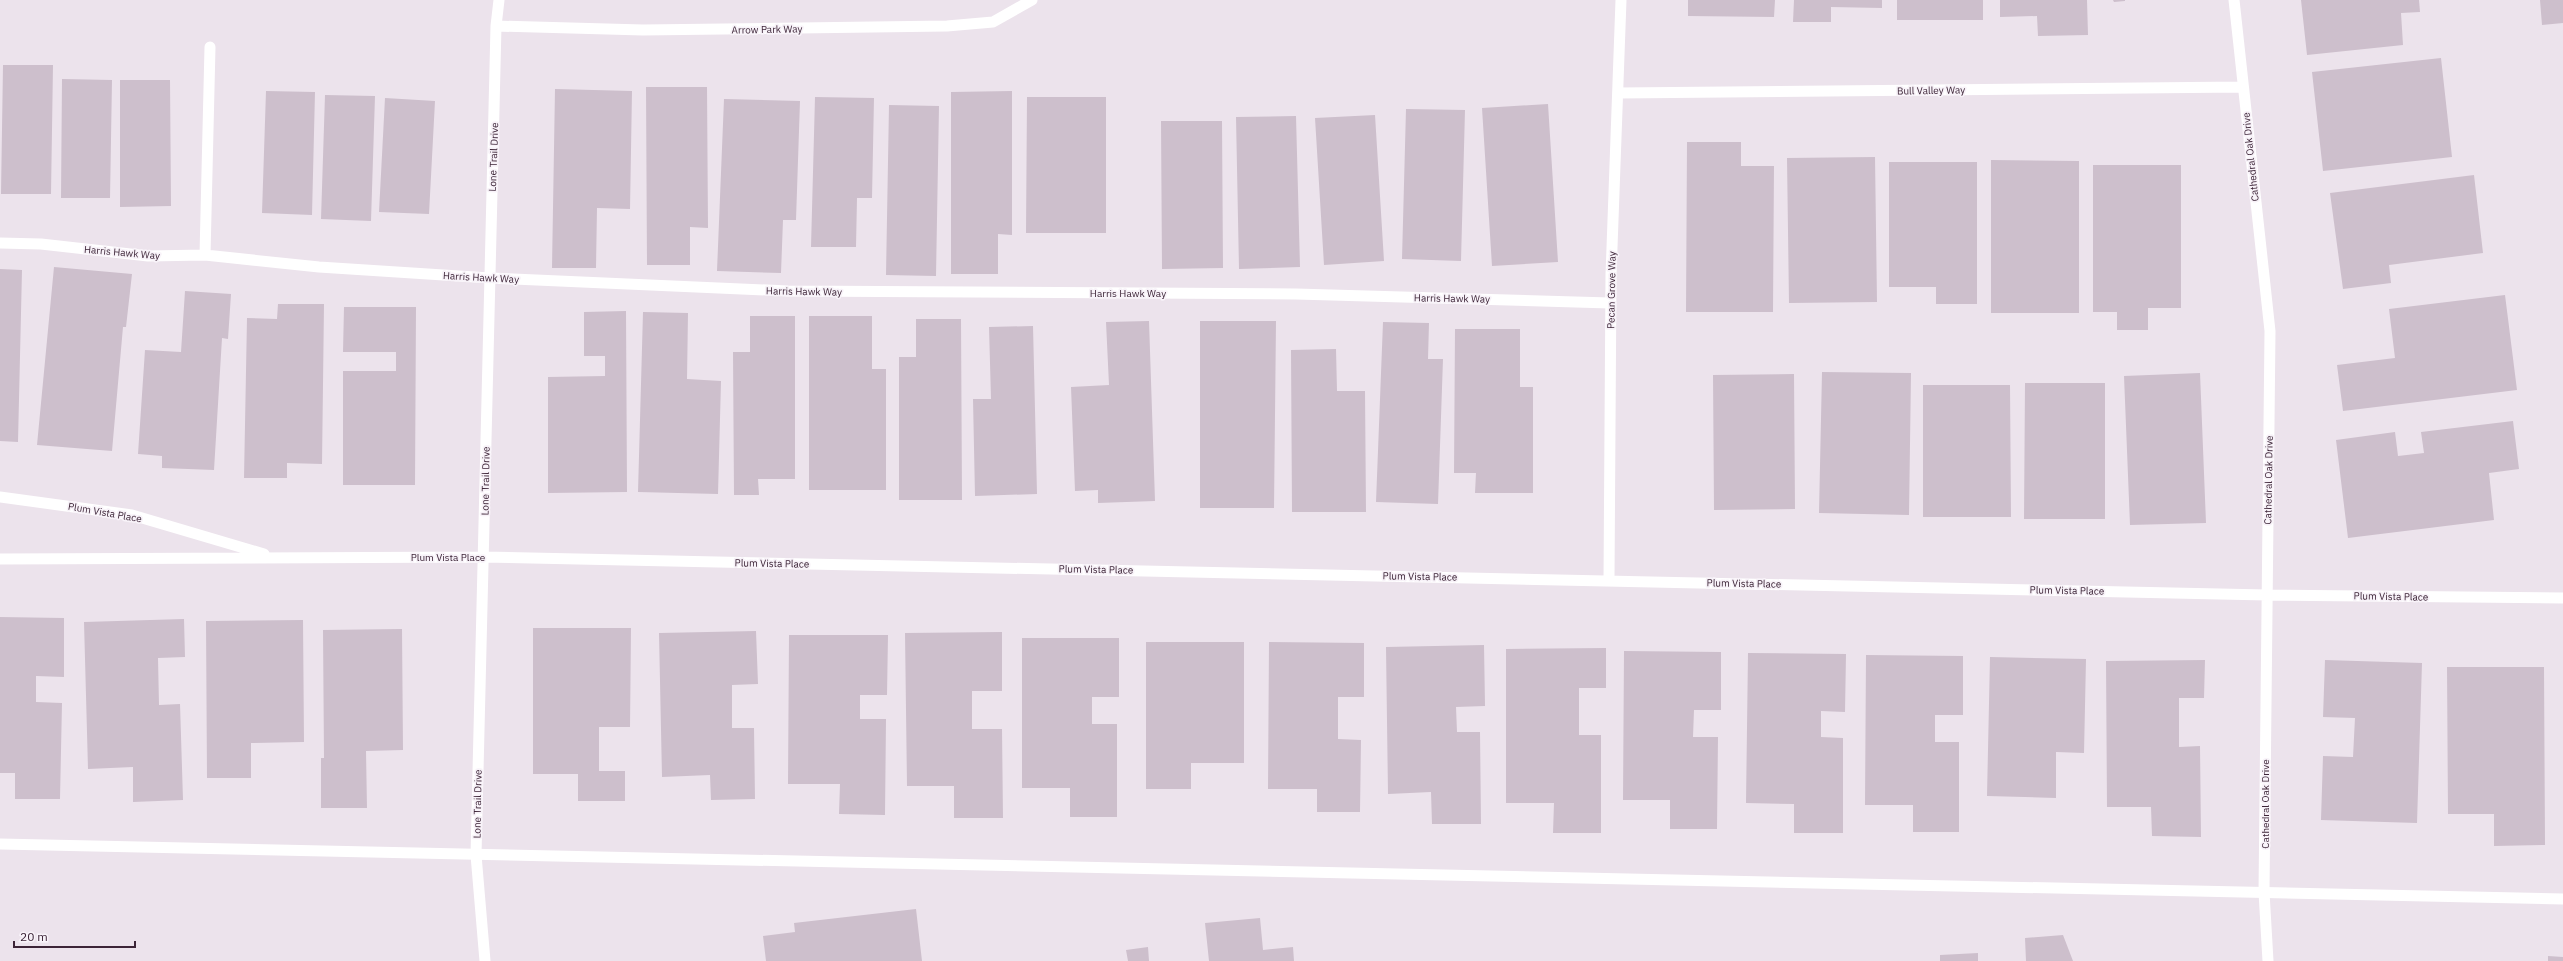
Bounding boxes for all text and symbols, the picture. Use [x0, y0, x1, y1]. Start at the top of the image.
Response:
street label: Arrow Park Way [731, 22, 803, 37]
street label: Bull Valley Way [1897, 83, 1965, 98]
street label: Cathedral Oak Drive [2239, 111, 2262, 202]
street label: Lone Trail Drive [486, 122, 501, 192]
street label: Harris Hawk Way [83, 243, 161, 262]
street label: Pecan Grove Way [1604, 251, 1619, 329]
street label: Harris Hawk Way [443, 269, 519, 286]
street label: Harris Hawk Way [766, 284, 842, 299]
street label: Harris Hawk Way [1090, 287, 1166, 300]
street label: Harris Hawk Way [1414, 291, 1490, 306]
street label: Cathedral Oak Drive [2261, 435, 2276, 525]
street label: Lone Trail Drive [478, 446, 493, 516]
street label: Plum Vista Place [67, 500, 143, 525]
street label: Plum Vista Place [411, 551, 486, 564]
street label: Plum Vista Place [735, 556, 810, 571]
street label: Plum Vista Place [1059, 562, 1134, 577]
street label: Plum Vista Place [1383, 569, 1458, 584]
street label: Plum Vista Place [1707, 576, 1782, 591]
street label: Plum Vista Place [2030, 583, 2105, 598]
street label: Plum Vista Place [2354, 589, 2429, 604]
street label: Cathedral Oak Drive [2259, 759, 2272, 849]
street label: Lone Trail Drive [470, 769, 485, 839]
scale bar [14, 923, 135, 949]
text: 20 m [20, 929, 48, 944]

